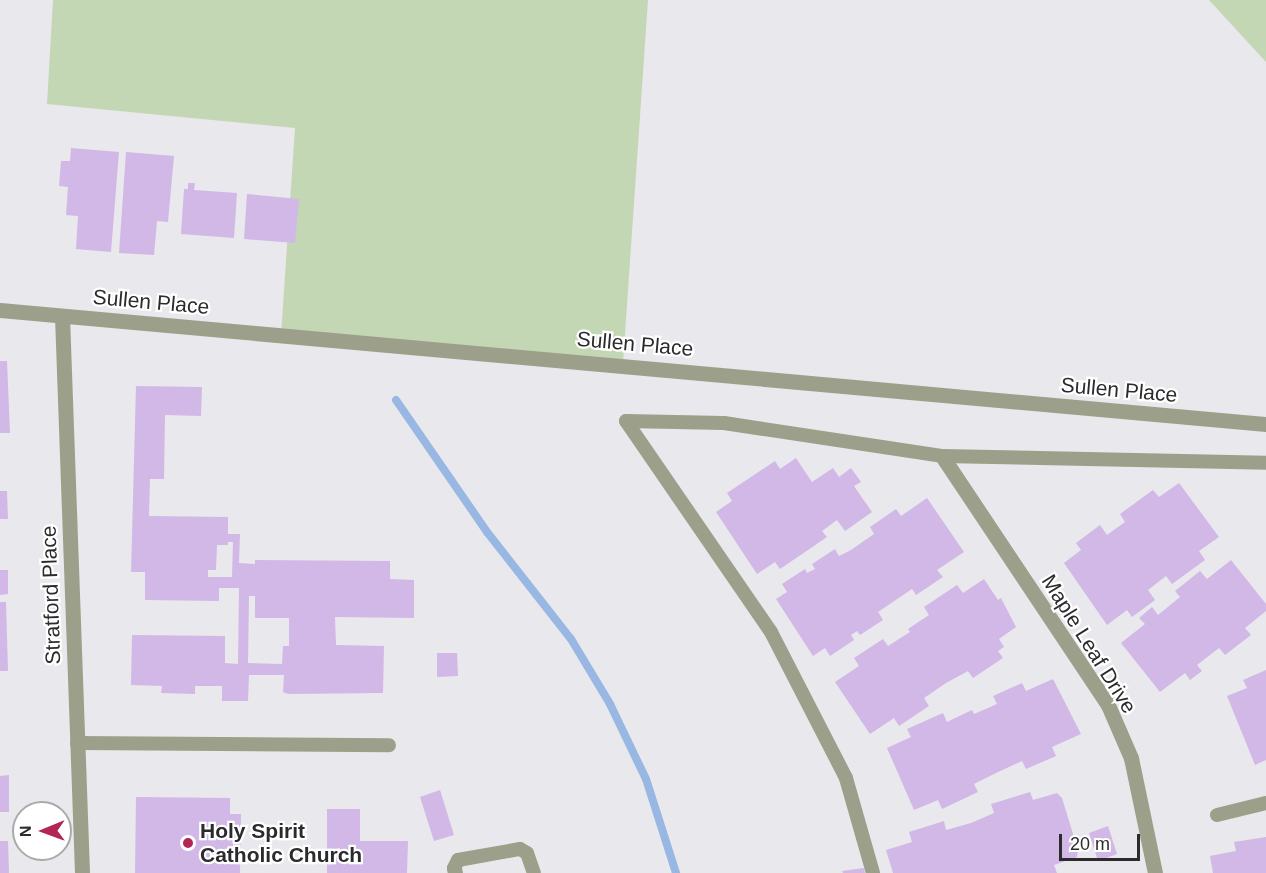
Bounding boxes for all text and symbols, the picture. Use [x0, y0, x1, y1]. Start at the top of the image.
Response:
street label: Sullen Place [92, 284, 210, 320]
street label: Sullen Place [576, 326, 694, 362]
street label: Sullen Place [1060, 372, 1178, 408]
street label: Stratford Place [36, 525, 66, 665]
street label: Maple Leaf Drive [1036, 570, 1142, 718]
north arrow [12, 801, 72, 861]
place label: Holy Spirit Catholic Church [200, 818, 362, 868]
scale bar [1062, 822, 1143, 860]
text: N [17, 825, 34, 837]
text: 20 m [1070, 834, 1110, 854]
marker: Holy Spirit Catholic Church [181, 836, 195, 850]

